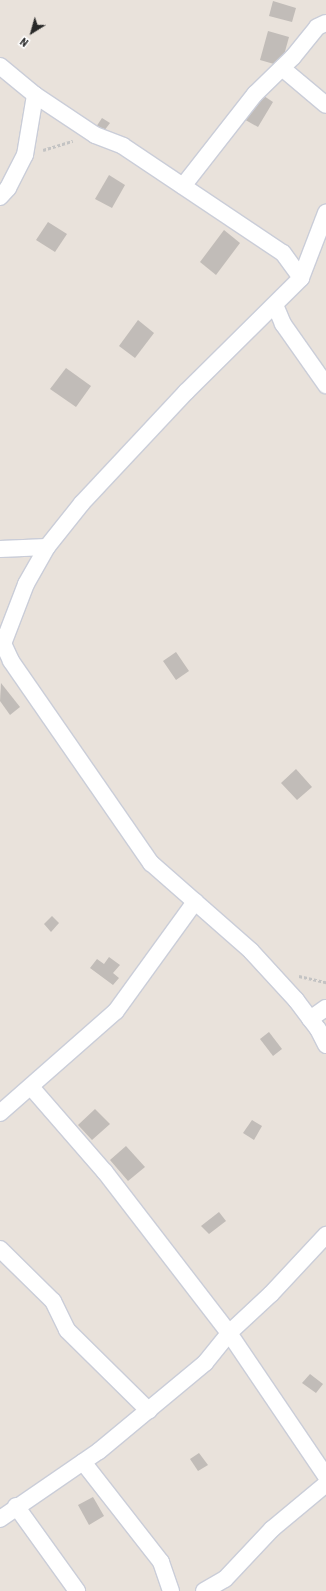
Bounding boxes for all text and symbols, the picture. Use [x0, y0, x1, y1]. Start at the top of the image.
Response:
north arrow [12, 12, 52, 52]
text: N [18, 35, 31, 49]

